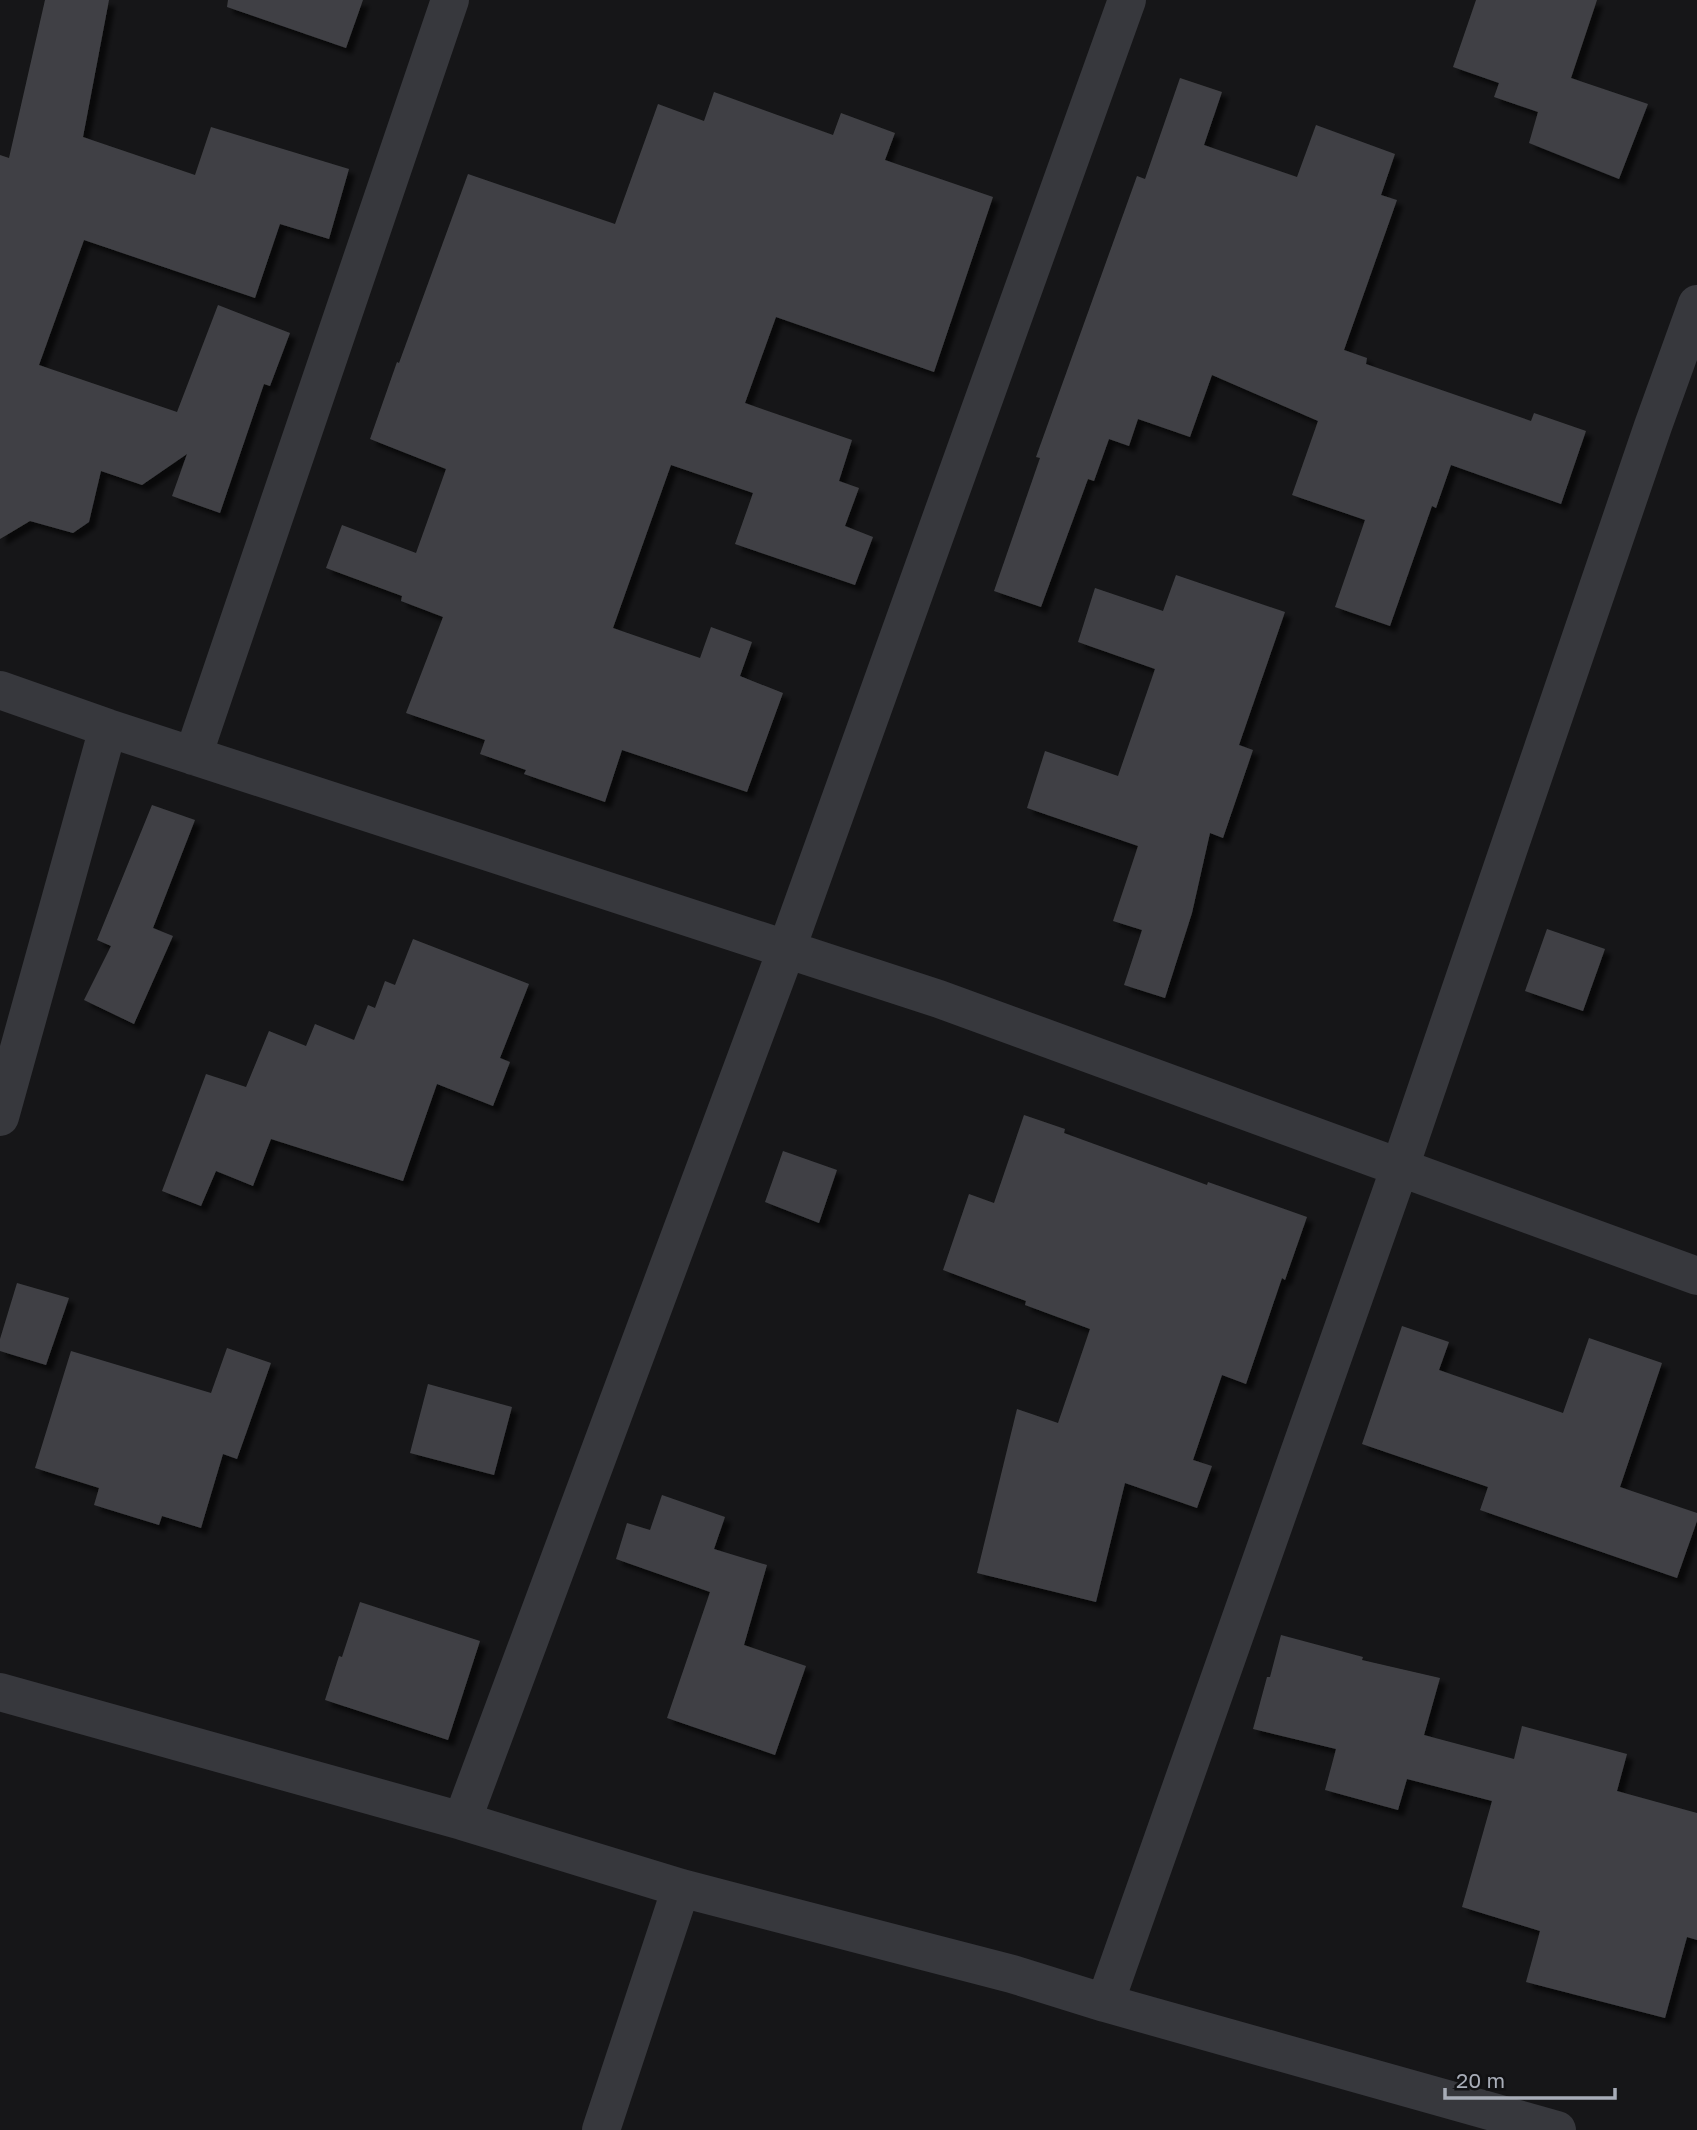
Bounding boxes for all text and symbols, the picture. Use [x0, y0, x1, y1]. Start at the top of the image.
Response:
scale bar [1445, 2056, 1615, 2100]
text: 20 m [1456, 2067, 1505, 2093]

